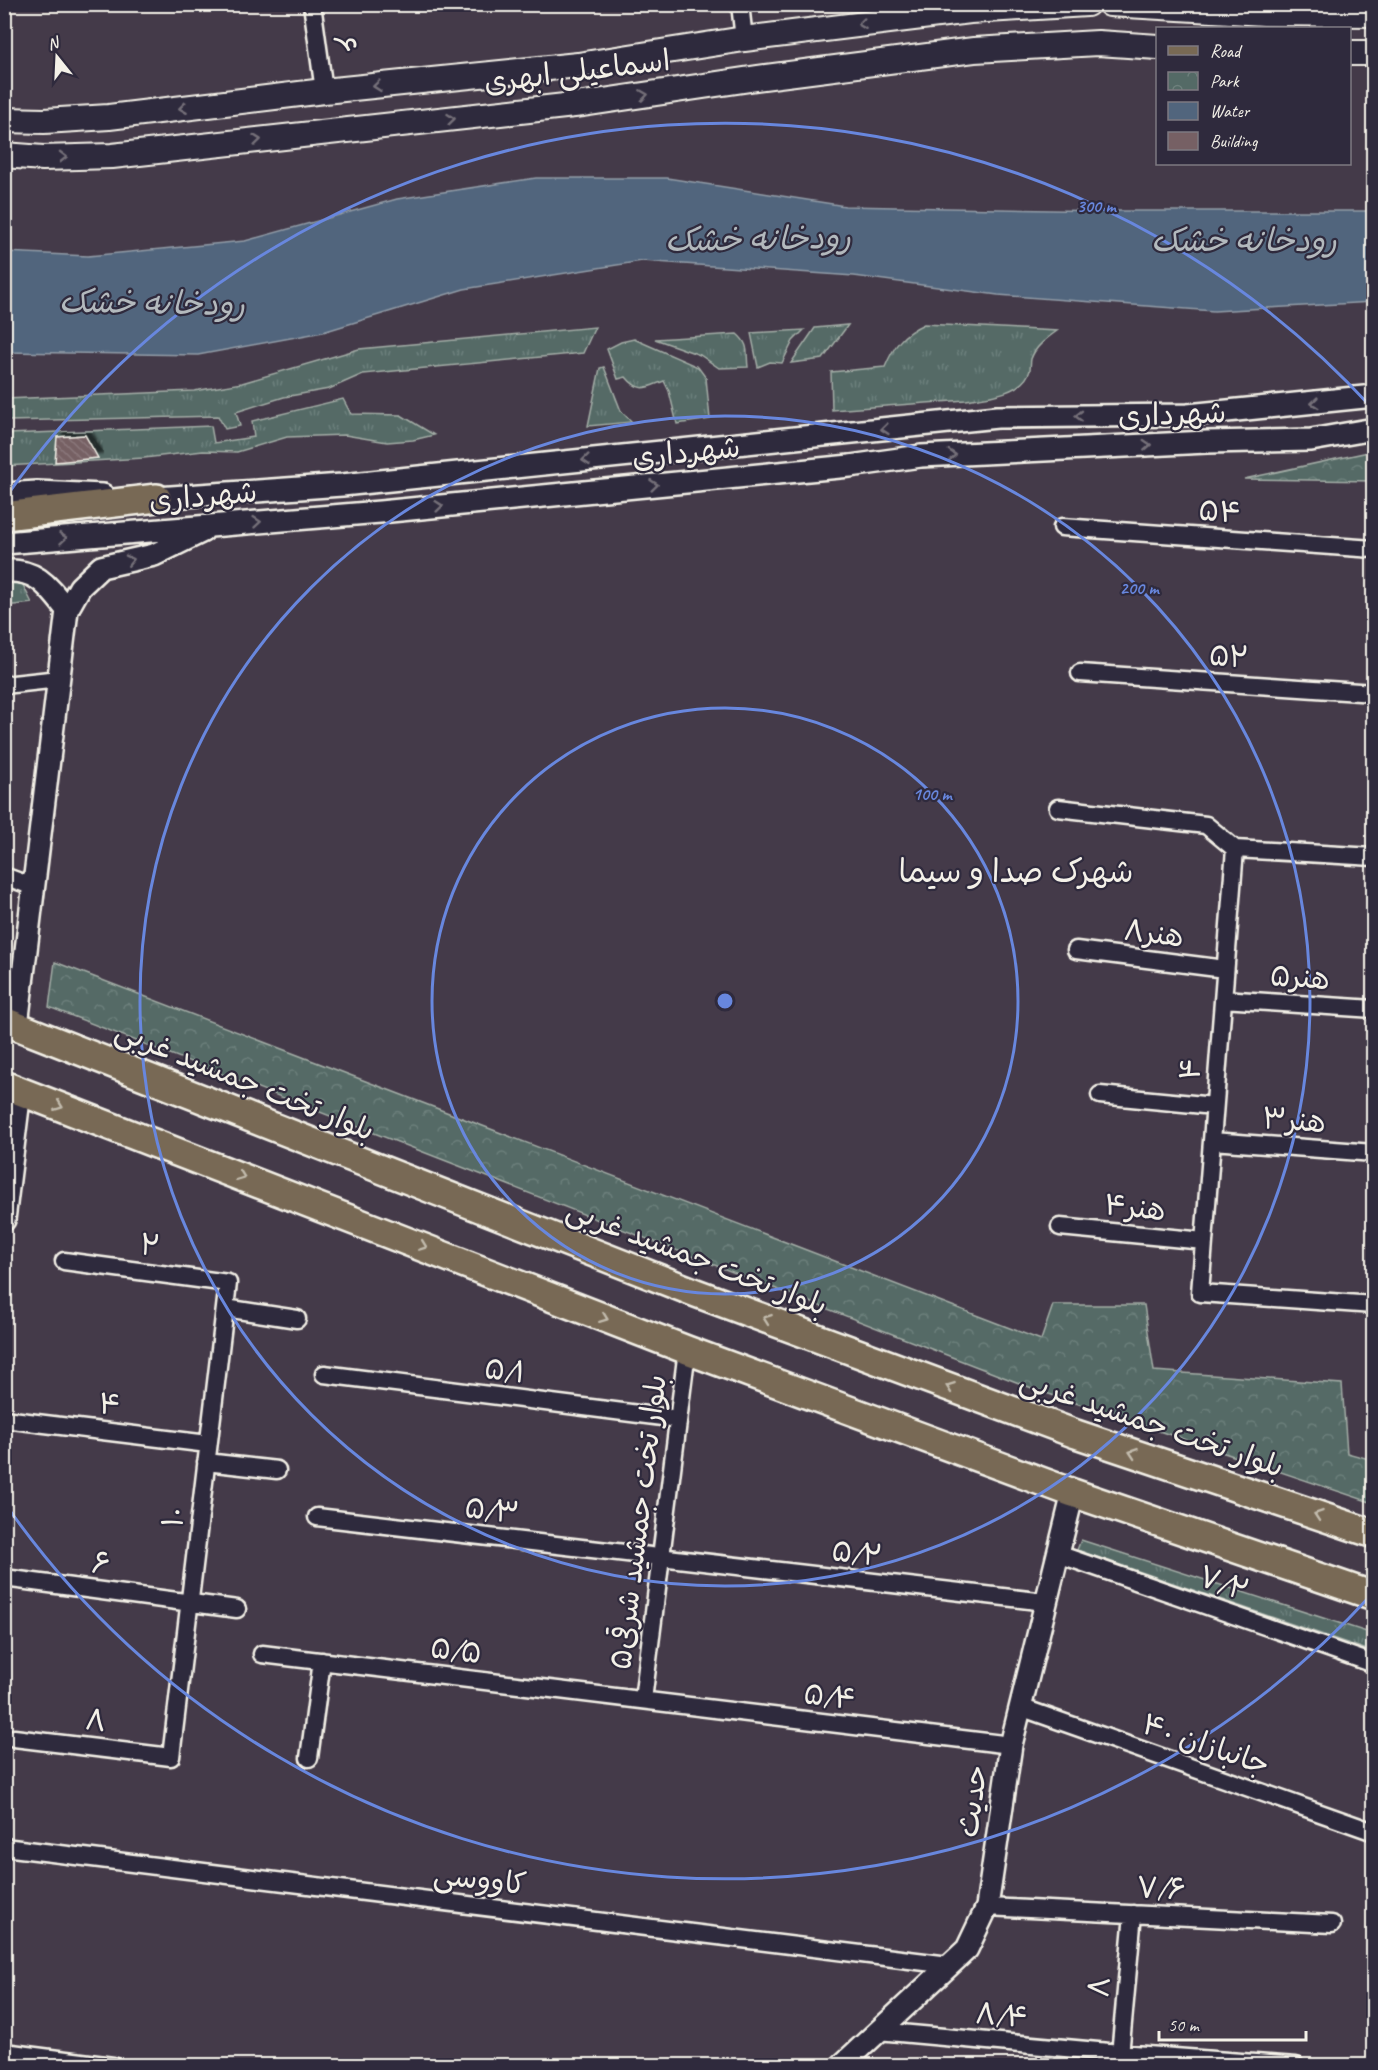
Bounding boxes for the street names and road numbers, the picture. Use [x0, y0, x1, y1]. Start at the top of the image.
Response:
street label: ۶ [325, 32, 365, 56]
street label: اسماعیلی ابهری [482, 41, 672, 101]
street label: شهرداری [1117, 393, 1227, 435]
street label: شهرداری [630, 427, 742, 477]
street label: شهرداری [147, 472, 259, 520]
street label: ۵۴ [1197, 491, 1243, 531]
street label: ۵۲ [1208, 636, 1250, 676]
street label: هنر۸ [1122, 910, 1186, 956]
street label: هنر۵ [1269, 956, 1331, 998]
street label: بلوار تخت جمشید غربی [110, 1011, 380, 1149]
street label: ۴ [1170, 1056, 1210, 1082]
street label: هنر۳ [1261, 1099, 1327, 1141]
street label: هنر۴ [1102, 1185, 1168, 1229]
street label: بلوار تخت جمشید غربی [561, 1190, 833, 1324]
street label: ۲ [137, 1225, 163, 1265]
street label: ۵/۱ [482, 1349, 528, 1391]
street label: بلوار تخت جمشید غربی [1015, 1360, 1289, 1486]
street label: بلوار تخت جمشید شرقی۵ [601, 1372, 675, 1672]
street label: ۴ [97, 1384, 123, 1424]
street label: ۵/۳ [462, 1488, 522, 1532]
street label: ۱۰ [153, 1504, 193, 1530]
street label: ۵/۲ [829, 1531, 885, 1575]
street label: ۶ [90, 1543, 112, 1583]
street label: ۷/۲ [1194, 1557, 1254, 1609]
street label: ۵/۵ [428, 1628, 484, 1672]
street label: ۵/۴ [801, 1674, 859, 1718]
street label: ۸ [83, 1700, 109, 1740]
street label: ۴۰ جانبازان [1137, 1704, 1275, 1784]
street label: حدیث [948, 1762, 996, 1840]
street label: کاووسی [431, 1854, 529, 1904]
street label: ۷/۶ [1135, 1868, 1187, 1908]
street label: ۸ [1079, 1975, 1119, 1999]
street label: ۸/۴ [974, 1994, 1030, 2036]

